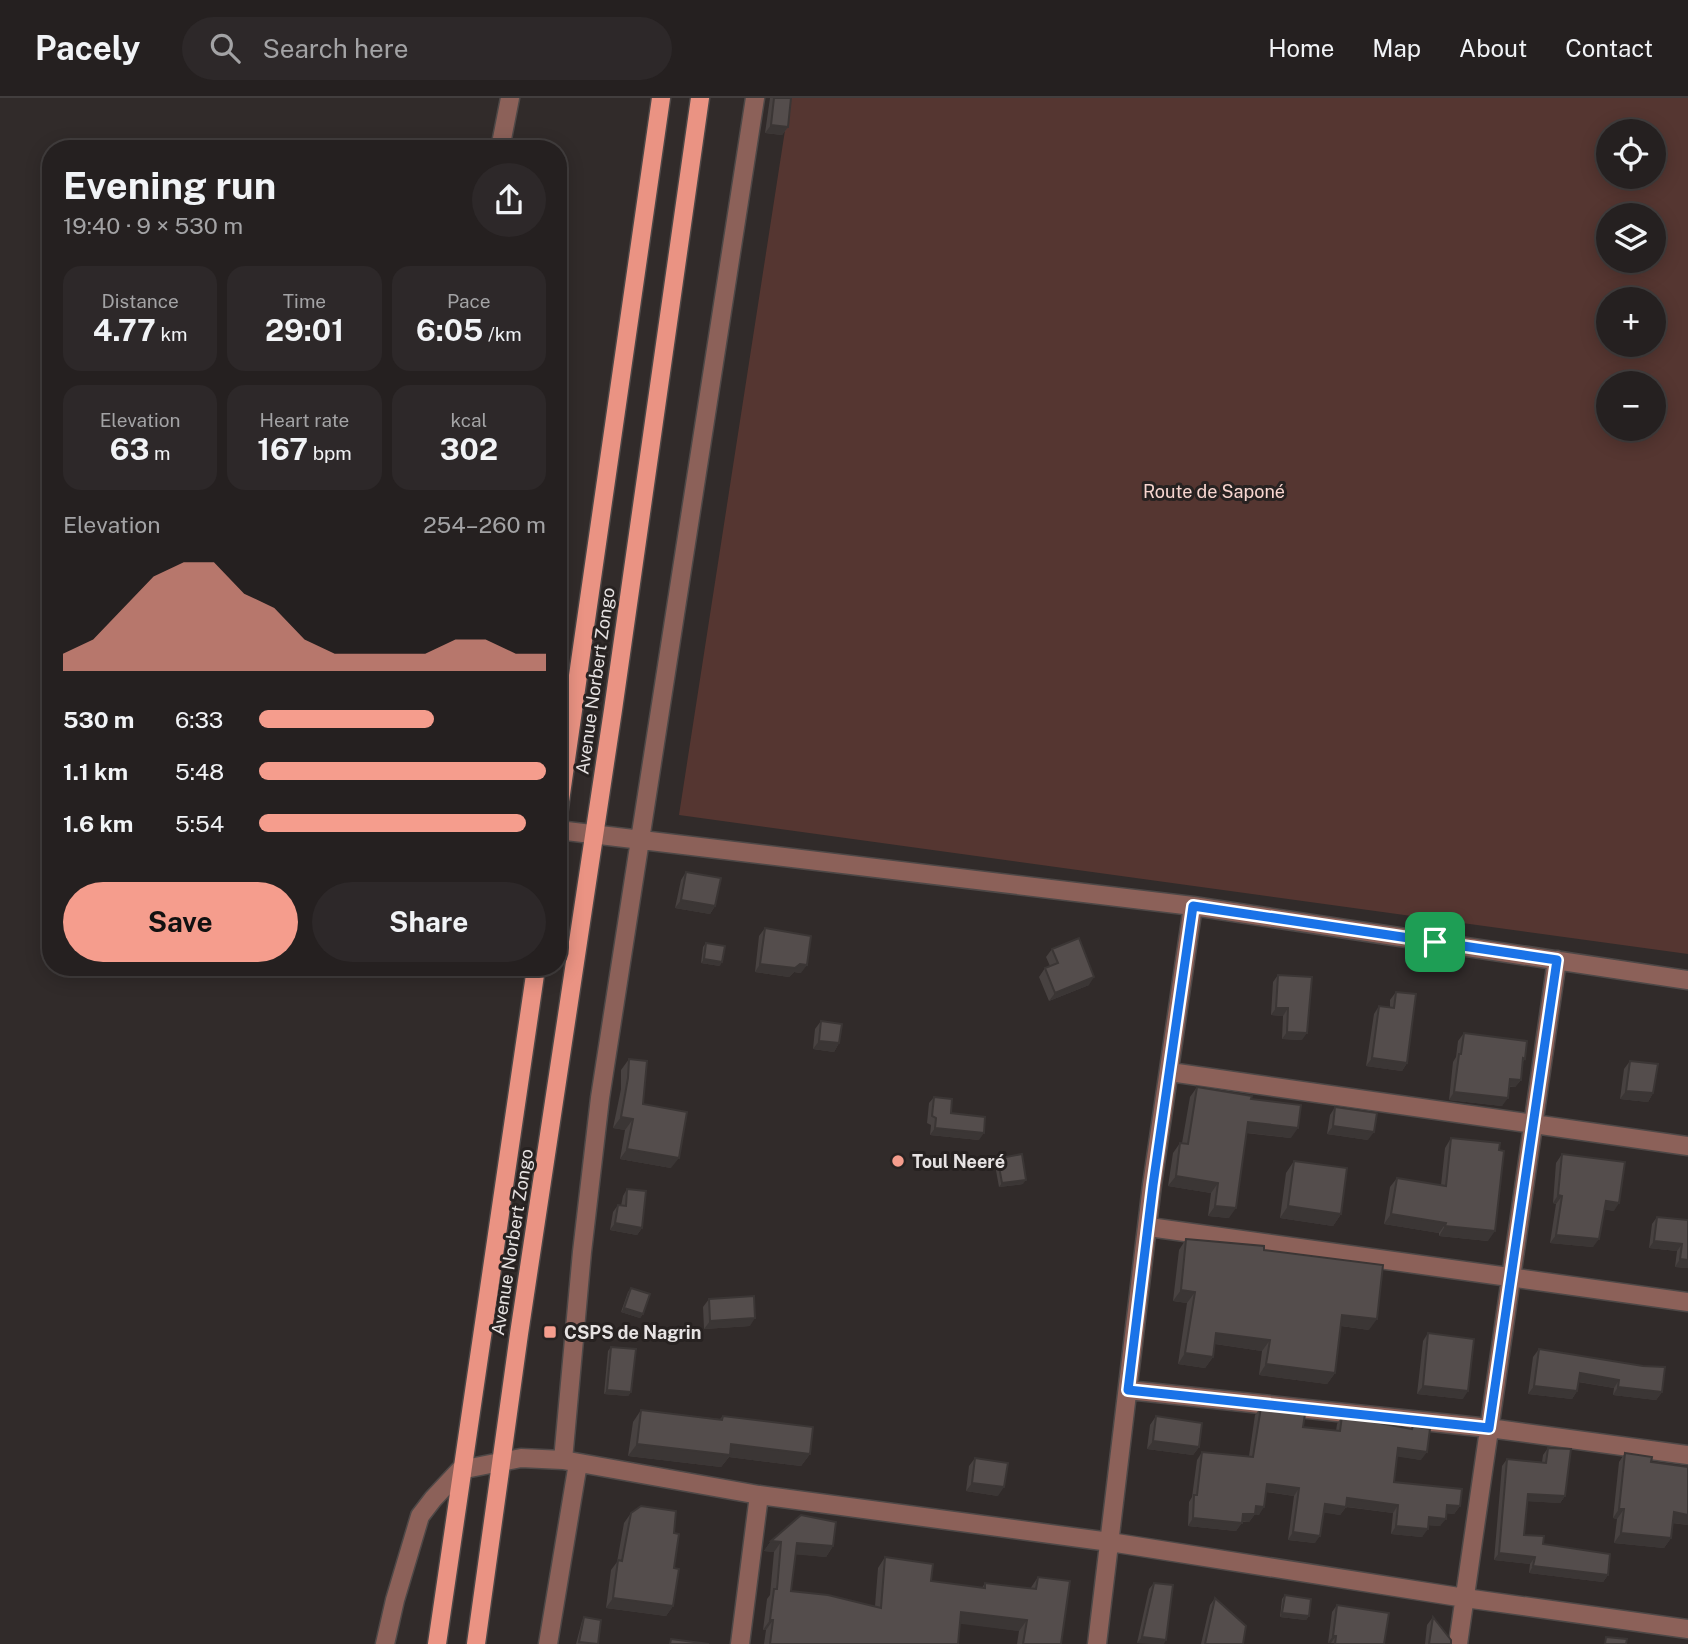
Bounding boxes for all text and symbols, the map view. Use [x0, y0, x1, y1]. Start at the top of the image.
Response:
search box [182, 17, 672, 80]
text: Pacely [35, 29, 140, 67]
icon: search [206, 29, 244, 67]
text: Search here [262, 33, 408, 64]
text: Home [1268, 34, 1334, 62]
text: Map [1372, 34, 1421, 62]
text: About [1459, 34, 1527, 62]
text: Contact [1565, 34, 1653, 62]
map controls [1596, 119, 1666, 441]
button: locate [1596, 119, 1666, 189]
text: Evening run [63, 163, 276, 208]
button: share [472, 163, 546, 237]
button: layers [1596, 203, 1666, 273]
text: 19:40 · 9 × 530 m [63, 212, 243, 239]
button: + [1596, 287, 1666, 357]
text: Distance [102, 290, 179, 312]
text: Time [283, 290, 326, 312]
text: Pace [447, 290, 491, 312]
text: 4.77 [93, 312, 156, 348]
text: 29:01 [265, 312, 344, 348]
text: 6:05 [416, 312, 483, 348]
text: km [156, 323, 188, 345]
text: /km [483, 323, 522, 345]
button: − [1596, 371, 1666, 441]
text: Elevation [100, 409, 180, 431]
text: Heart rate [260, 409, 349, 431]
text: kcal [450, 409, 487, 431]
text: 63 [110, 431, 149, 467]
text: 167 [257, 431, 308, 467]
text: 302 [440, 431, 498, 467]
text: m [149, 442, 171, 464]
text: bpm [308, 442, 352, 464]
park label: Route de Saponé [1143, 481, 1285, 502]
text: Elevation [63, 511, 161, 538]
text: 254–260 m [423, 511, 546, 538]
street label: Avenue Norbert Zongo [571, 586, 619, 776]
text: 530 m [63, 706, 134, 733]
text: 6:33 [175, 706, 223, 733]
text: 1.1 km [63, 758, 128, 785]
text: 5:48 [175, 758, 224, 785]
text: 1.6 km [63, 810, 133, 837]
text: 5:54 [175, 810, 224, 837]
button: Save [63, 882, 298, 962]
button: Share [312, 882, 546, 962]
pin [1405, 912, 1465, 972]
icon: arrive [1416, 923, 1454, 961]
street label: Avenue Norbert Zongo [487, 1147, 537, 1337]
place label: Toul Neeré [912, 1151, 1005, 1172]
marker: Toul Neeré [890, 1153, 906, 1169]
place label: CSPS de Nagrin [564, 1322, 701, 1343]
marker: CSPS de Nagrin [542, 1324, 558, 1340]

